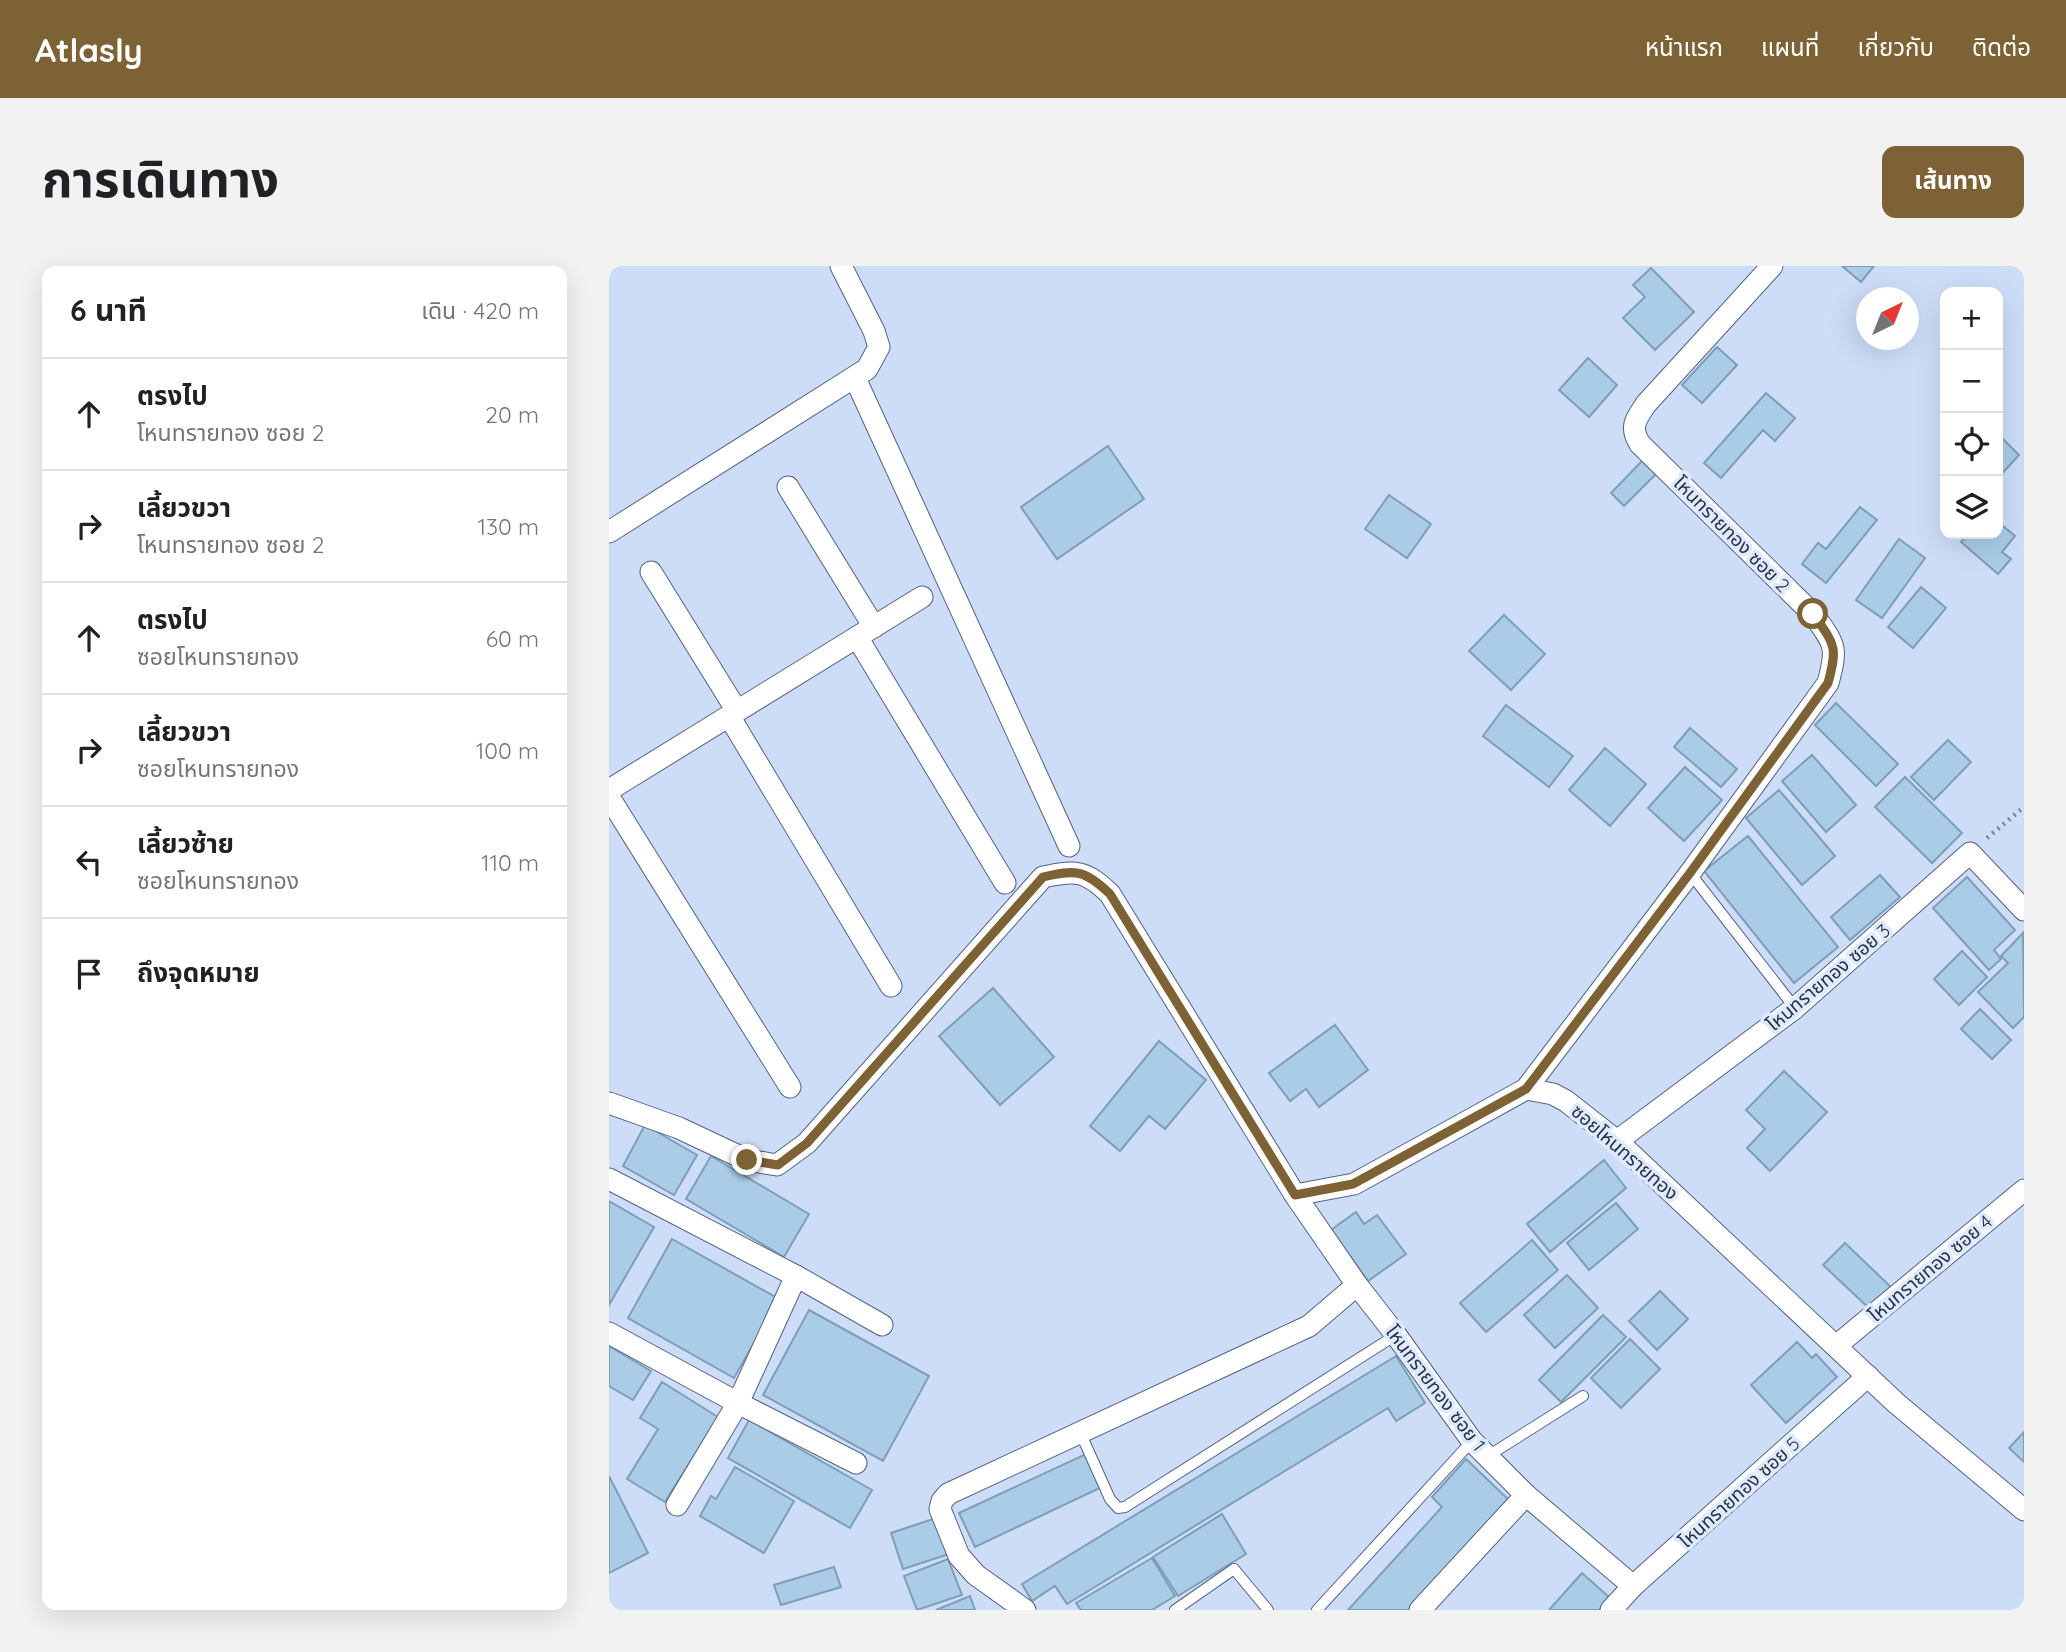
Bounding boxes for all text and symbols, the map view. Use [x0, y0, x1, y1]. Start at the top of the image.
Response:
text: Atlasly [35, 29, 143, 70]
text: หน้าแรก [1645, 32, 1723, 62]
text: แผนที่ [1761, 32, 1819, 62]
text: เกี่ยวกับ [1857, 32, 1934, 62]
text: ติดต่อ [1972, 32, 2031, 62]
button: เส้นทาง [1882, 146, 2024, 218]
text: การเดินทาง [42, 148, 279, 209]
north arrow [1856, 287, 1919, 350]
map controls [1940, 287, 2003, 539]
button: + [1940, 287, 2003, 350]
text: 6 นาที [70, 291, 147, 329]
text: เดิน · 420 m [421, 296, 539, 325]
button: − [1940, 350, 2003, 413]
text: ตรงไป [137, 379, 208, 412]
icon: ahead [70, 395, 108, 433]
text: 20 m [485, 400, 539, 429]
button: locate [1940, 413, 2003, 476]
text: โหนทรายทอง ซอย 2 [137, 418, 324, 447]
street label: โหนทรายทอง ซอย 2 [1669, 471, 1795, 597]
button: layers [1940, 476, 2003, 539]
text: เลี้ยวขวา [137, 491, 231, 524]
icon: right [70, 507, 108, 545]
text: 130 m [477, 512, 539, 541]
text: โหนทรายทอง ซอย 2 [137, 530, 324, 559]
route start [1797, 598, 1828, 629]
text: ตรงไป [137, 603, 208, 636]
icon: ahead [70, 619, 108, 657]
text: 60 m [486, 624, 539, 653]
text: ซอยโหนทรายทอง [137, 642, 299, 671]
text: เลี้ยวขวา [137, 715, 231, 748]
icon: right [70, 731, 108, 769]
text: 100 m [476, 736, 539, 765]
text: ซอยโหนทรายทอง [137, 754, 299, 783]
text: เลี้ยวซ้าย [137, 827, 234, 860]
icon: left [70, 843, 108, 881]
text: 110 m [481, 848, 539, 877]
text: ซอยโหนทรายทอง [137, 866, 299, 895]
street label: โหนทรายทอง ซอย 3 [1761, 918, 1895, 1036]
icon: arrive [70, 955, 108, 993]
text: ถึงจุดหมาย [137, 956, 260, 989]
street label: ซอยโหนทรายทอง [1567, 1099, 1683, 1205]
route end [731, 1144, 762, 1175]
street label: โหนทรายทอง ซอย 4 [1863, 1209, 1997, 1327]
street label: โหนทรายทอง ซอย 1 [1381, 1320, 1491, 1456]
street label: โหนทรายทอง ซอย 5 [1673, 1431, 1805, 1553]

